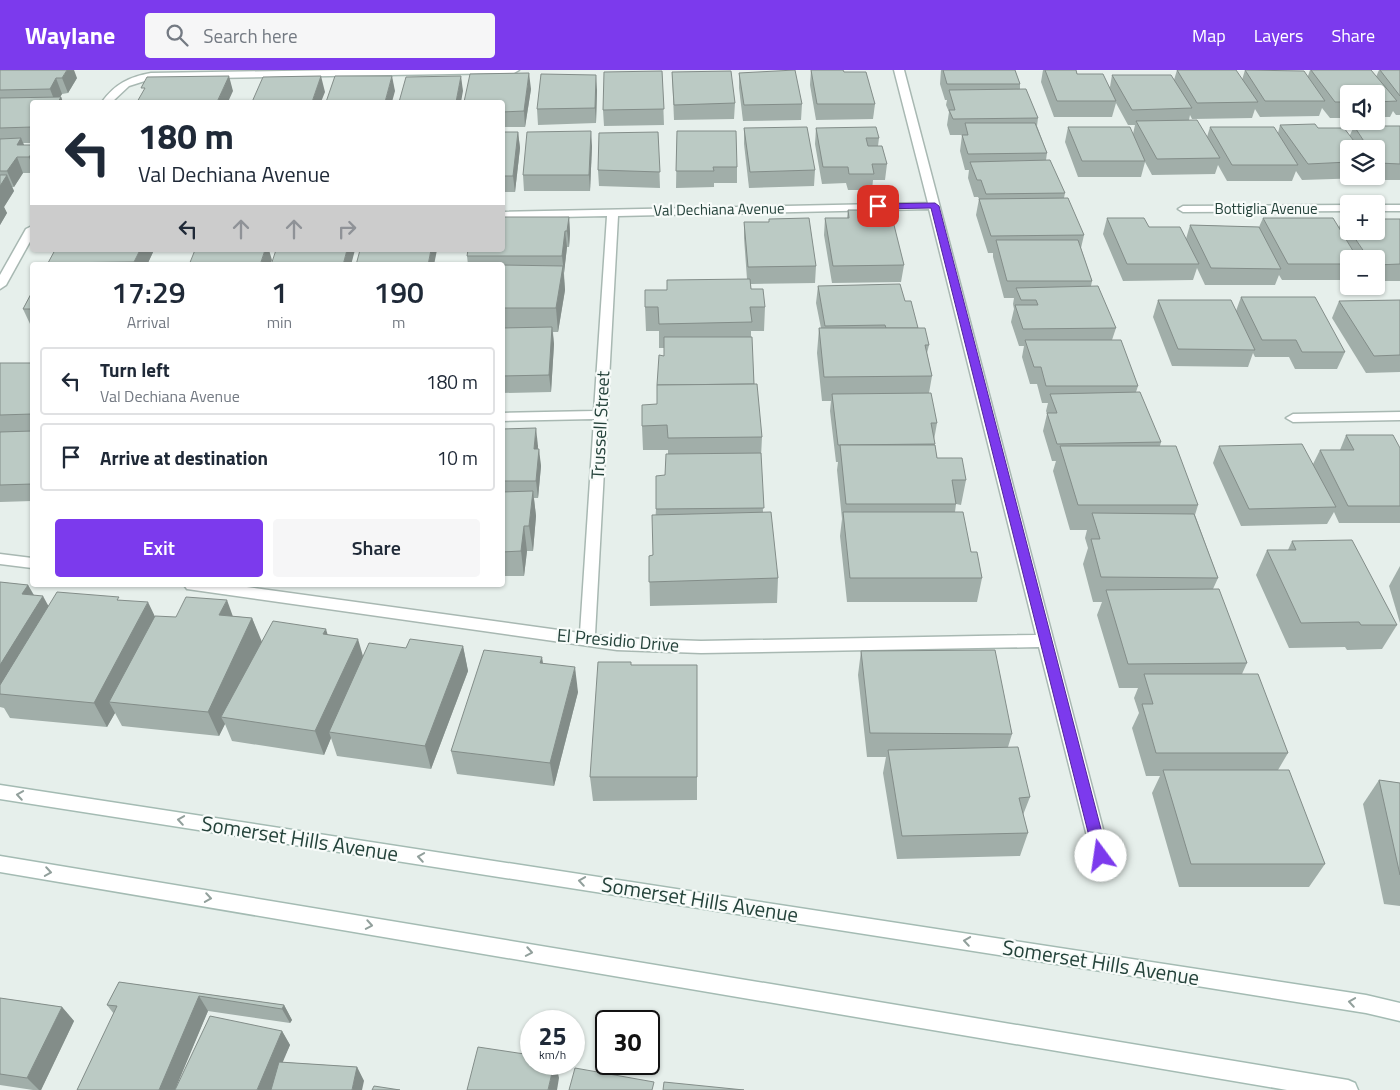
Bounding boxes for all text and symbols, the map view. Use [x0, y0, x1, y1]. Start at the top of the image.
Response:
search box [145, 13, 495, 58]
text: Waylane [25, 17, 115, 53]
icon: search [163, 21, 191, 49]
text: Search here [203, 21, 298, 50]
text: Map [1192, 22, 1226, 49]
text: Layers [1254, 22, 1303, 49]
text: Share [1331, 22, 1375, 49]
map controls [1340, 85, 1385, 295]
button: sound [1340, 85, 1385, 130]
text: 180 m [138, 109, 234, 163]
icon: left [55, 120, 120, 185]
button: layers [1340, 140, 1385, 185]
text: Val Dechiana Avenue [138, 157, 330, 191]
pin [857, 185, 899, 227]
icon: arrive [864, 192, 892, 220]
button: + [1340, 195, 1385, 240]
street label: Val Dechiana Avenue [653, 196, 785, 222]
street label: Bottiglia Avenue [1214, 197, 1318, 220]
icon: left [174, 215, 202, 243]
icon: ahead [227, 215, 255, 243]
icon: ahead [280, 215, 308, 243]
icon: right [333, 215, 361, 243]
button: − [1340, 250, 1385, 295]
text: 17:29 [111, 269, 186, 315]
text: 1 [271, 269, 288, 315]
text: 190 [373, 269, 424, 315]
text: Arrival [127, 310, 170, 334]
text: min [267, 310, 292, 334]
text: m [392, 310, 405, 334]
text: Turn left [100, 355, 170, 384]
icon: left [57, 367, 85, 395]
text: 180 m [426, 367, 478, 396]
street label: Trussell Street [584, 370, 616, 480]
text: Val Dechiana Avenue [100, 384, 240, 408]
icon: arrive [57, 443, 85, 471]
text: Arrive at destination [100, 443, 268, 472]
text: 10 m [437, 443, 478, 472]
button: Exit [55, 519, 263, 577]
button: Share [273, 519, 480, 577]
street label: El Presidio Drive [556, 621, 680, 659]
one-way arrow [16, 790, 25, 800]
street label: Somerset Hills Avenue [199, 807, 401, 869]
one-way arrow [176, 816, 185, 826]
position arrow [1074, 829, 1126, 881]
one-way arrow [417, 852, 425, 862]
one-way arrow [44, 866, 52, 877]
street label: Somerset Hills Avenue [599, 868, 801, 930]
one-way arrow [577, 876, 585, 887]
one-way arrow [204, 893, 213, 903]
one-way arrow [364, 919, 373, 929]
street label: Somerset Hills Avenue [1000, 931, 1202, 993]
one-way arrow [963, 936, 971, 946]
one-way arrow [525, 946, 533, 956]
one-way arrow [1348, 997, 1357, 1007]
speed limit sign: 30 [595, 1010, 660, 1075]
text: 25 [538, 1017, 567, 1055]
text: km/h [539, 1045, 566, 1064]

